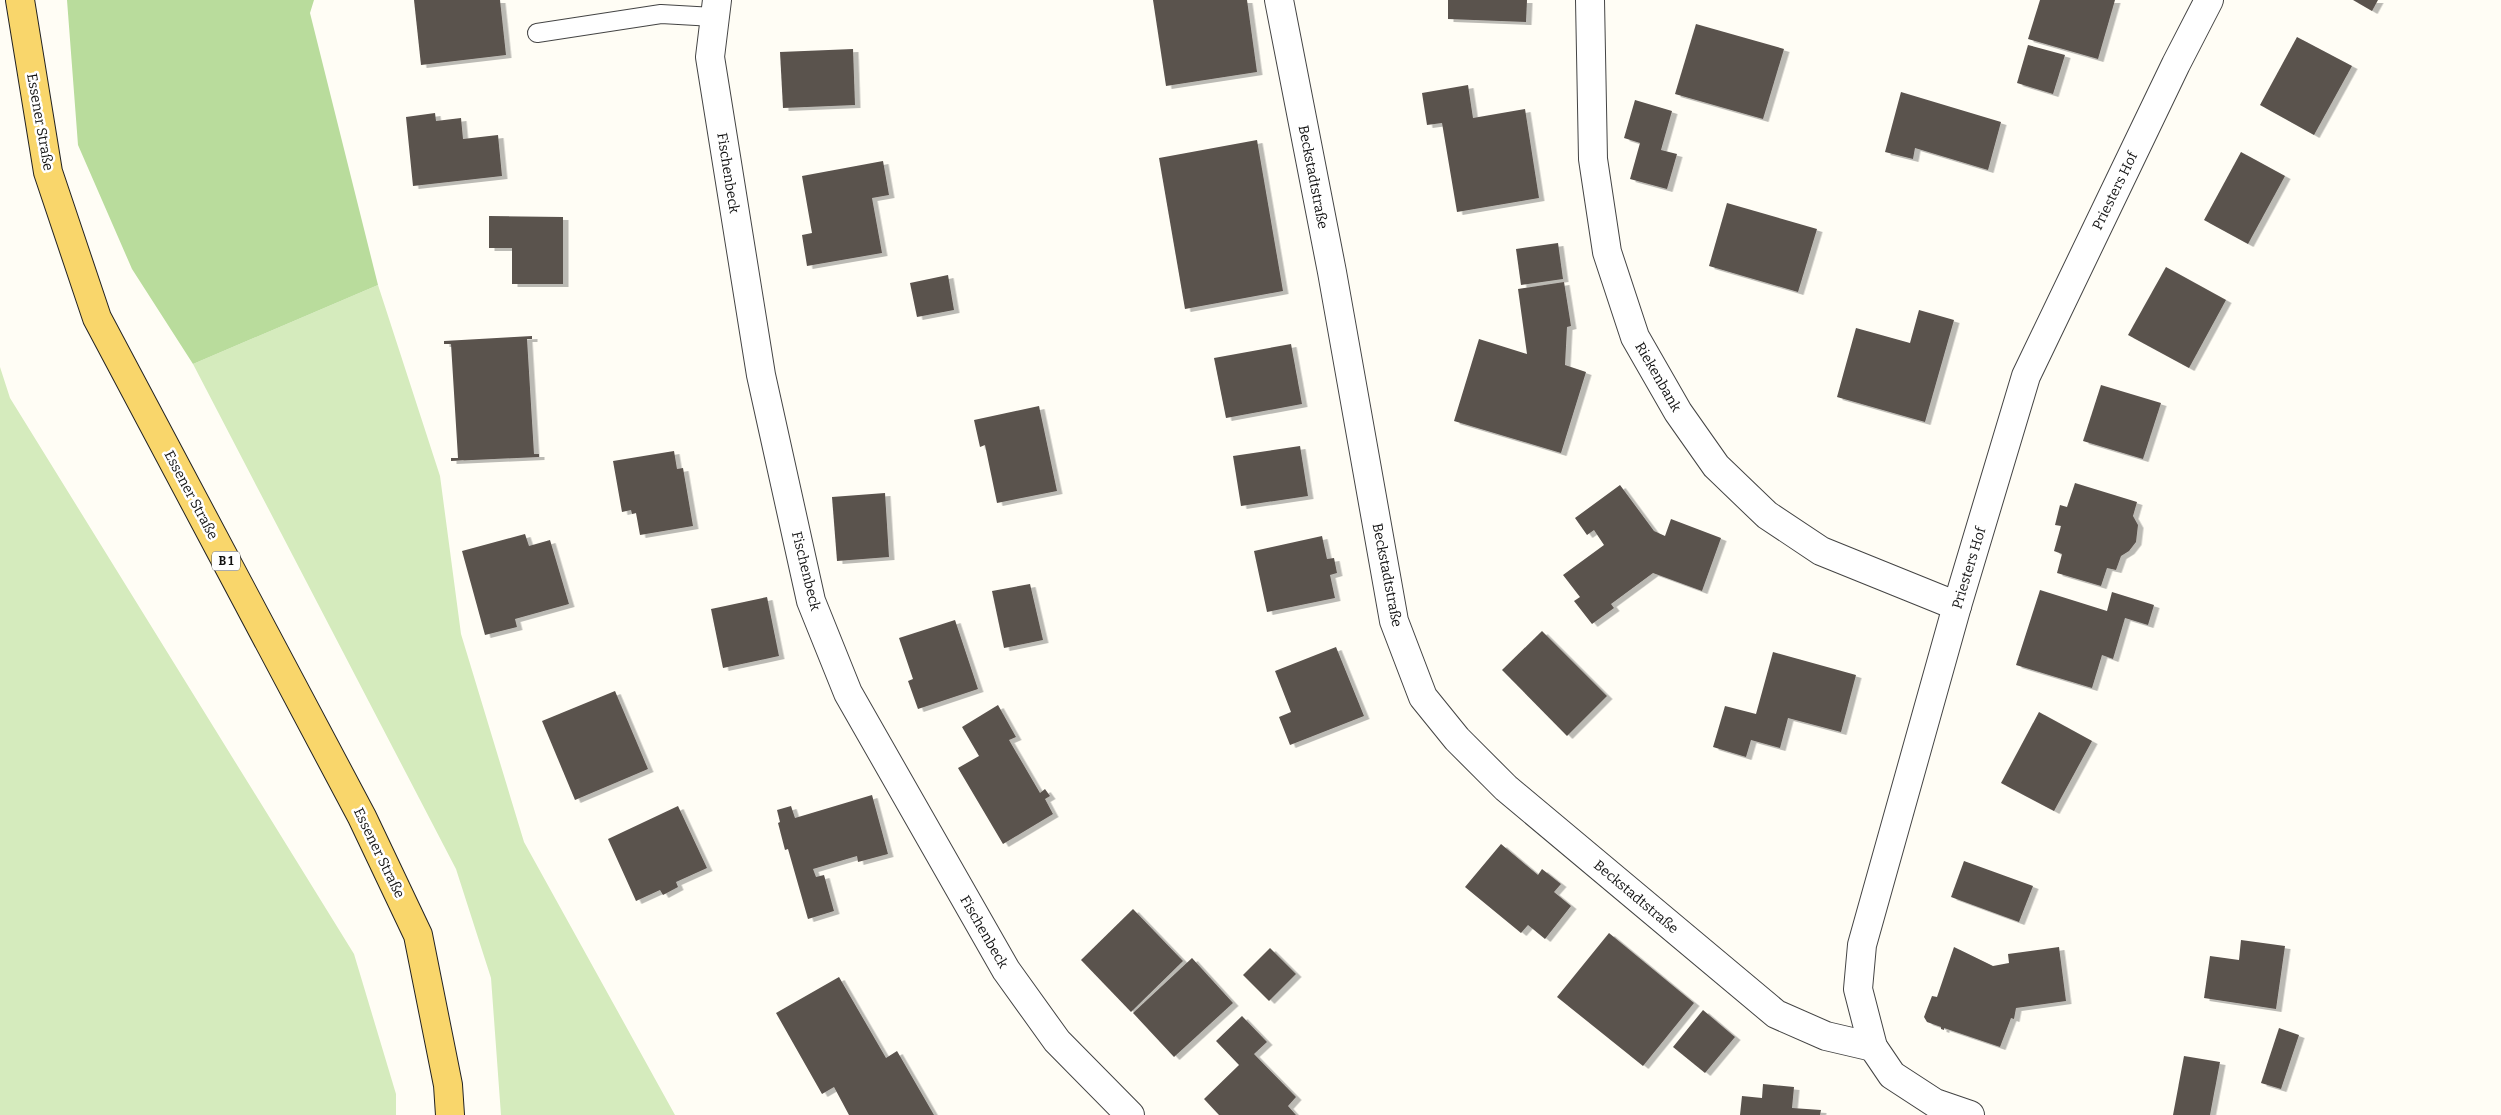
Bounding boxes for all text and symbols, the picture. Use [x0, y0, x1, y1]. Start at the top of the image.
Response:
street label: Essener Straße [23, 72, 57, 172]
street label: Beckstadtstraße [1295, 124, 1331, 230]
street label: Fischenbeck [713, 132, 743, 215]
street label: Priesters Hof [2089, 148, 2142, 233]
street label: Riekenbank [1631, 339, 1685, 415]
street label: Essener Straße [160, 448, 222, 542]
street label: Beckstadtstraße [1369, 522, 1405, 628]
street label: Priesters Hof [1949, 524, 1990, 611]
street label: Fischenbeck [788, 530, 824, 613]
road number: B 1 [212, 552, 240, 570]
street label: Essener Straße [350, 805, 408, 901]
street label: Beckstadtstraße [1590, 857, 1682, 937]
street label: Fischenbeck [956, 893, 1012, 971]

